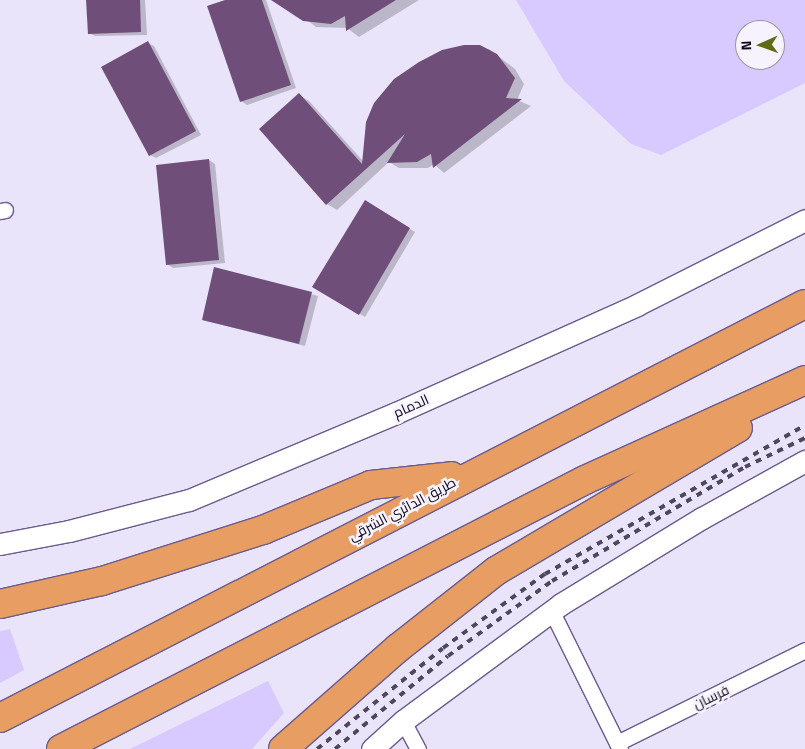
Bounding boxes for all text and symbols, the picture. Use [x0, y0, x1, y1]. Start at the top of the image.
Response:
north arrow [735, 20, 785, 70]
text: N [735, 40, 756, 51]
street label: الدمام [391, 391, 431, 421]
street label: طريق الدائري الشرقي [345, 474, 459, 544]
street label: فرسان [690, 681, 732, 713]

